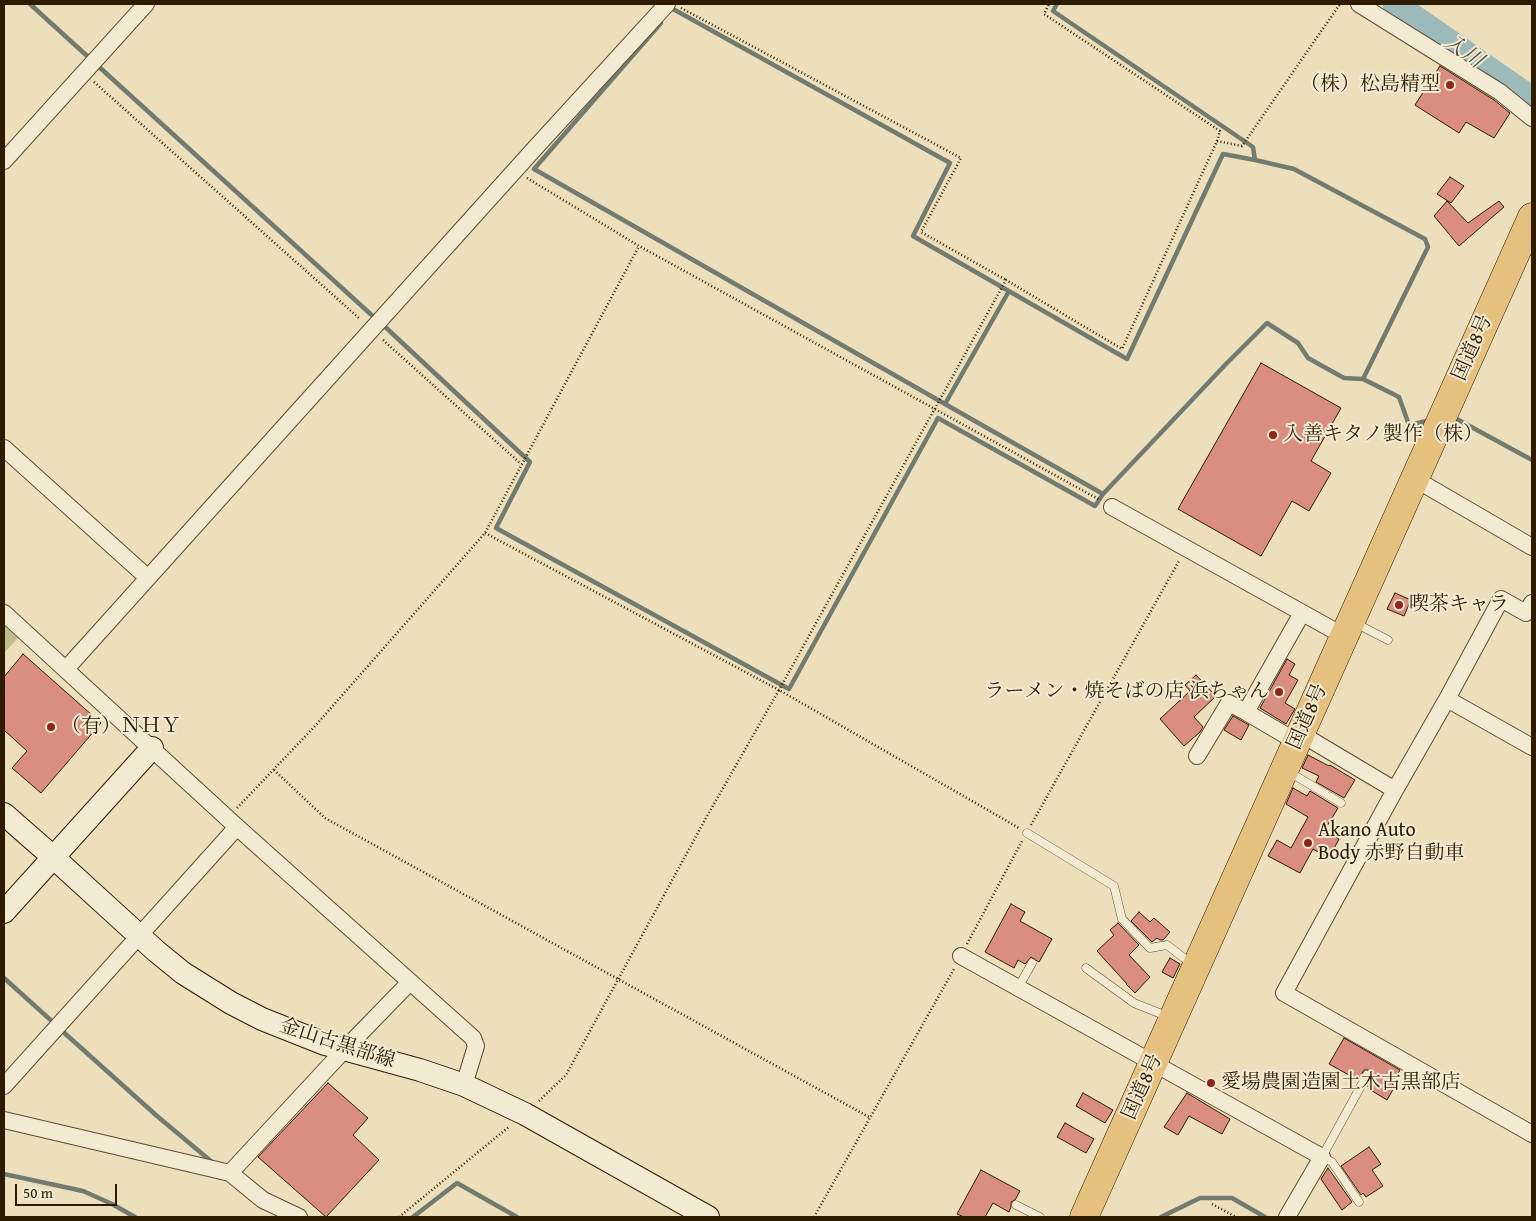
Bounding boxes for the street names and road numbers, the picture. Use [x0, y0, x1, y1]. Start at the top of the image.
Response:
street label: 国道8号 [1448, 311, 1498, 385]
street label: 国道8号 [1283, 680, 1333, 754]
street label: 金山古黒部線 [276, 1014, 398, 1074]
street label: 国道8号 [1118, 1050, 1168, 1124]

